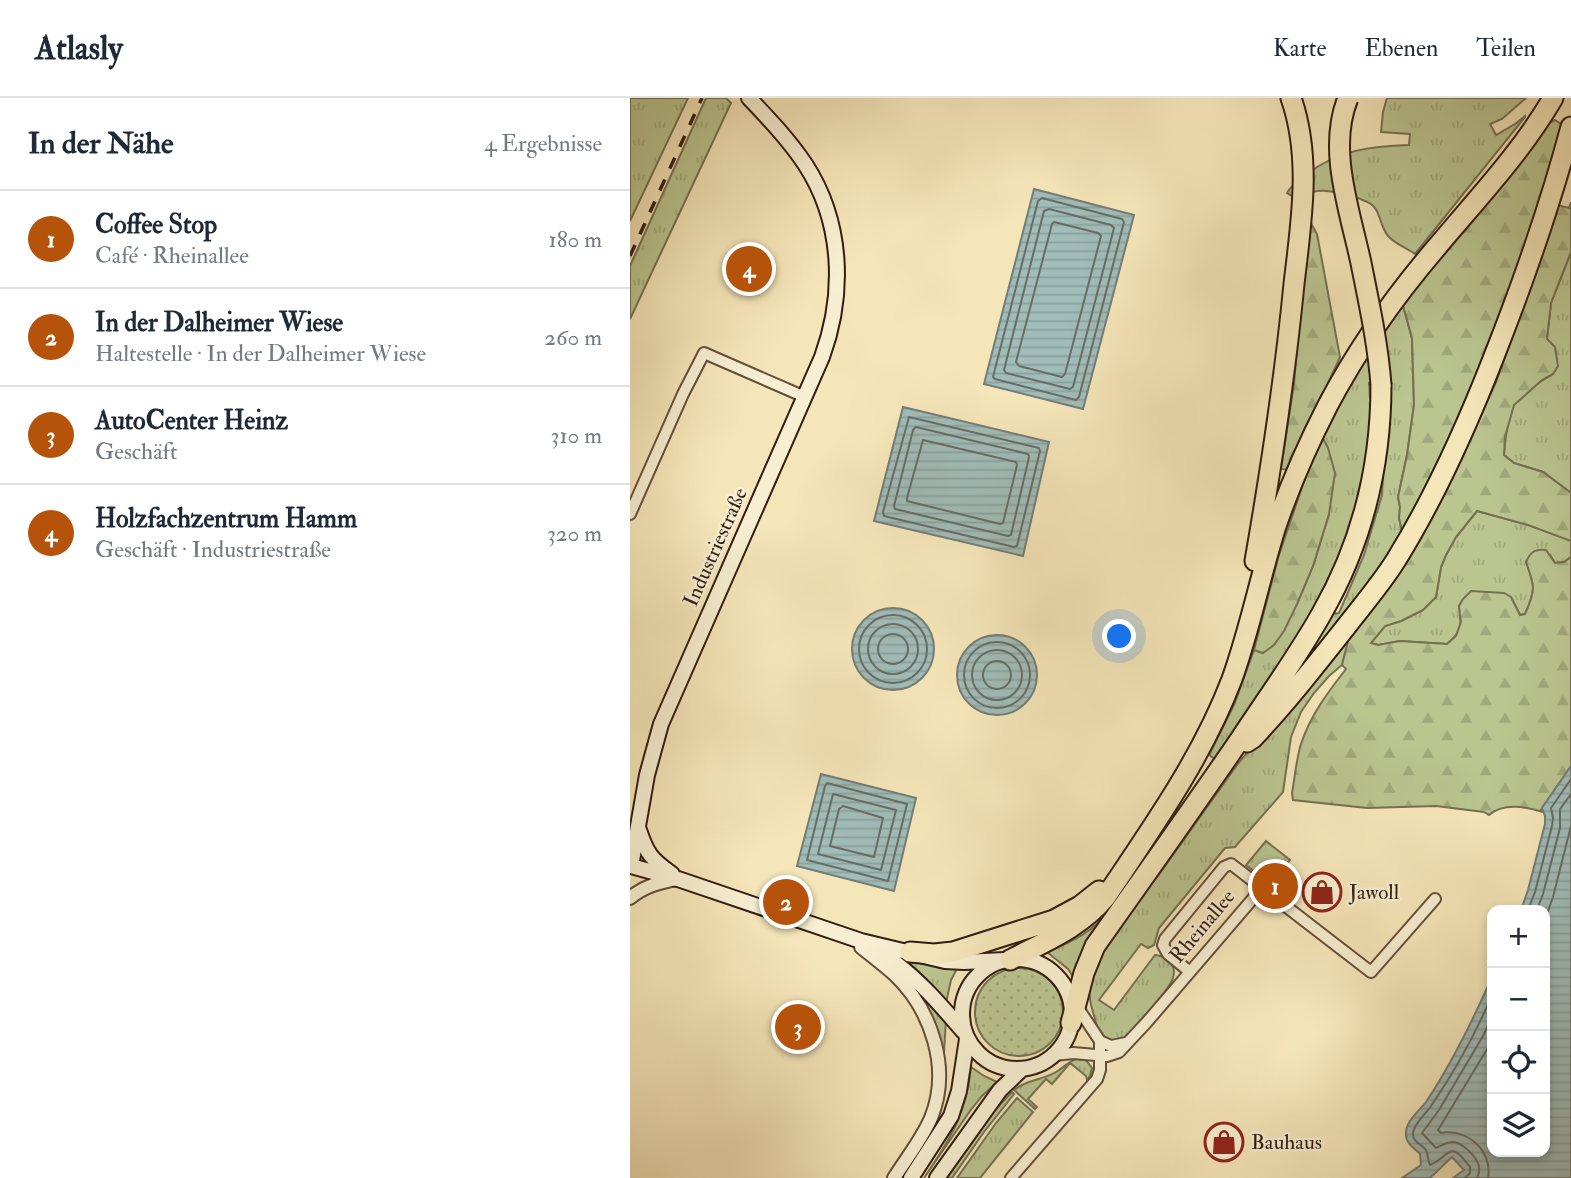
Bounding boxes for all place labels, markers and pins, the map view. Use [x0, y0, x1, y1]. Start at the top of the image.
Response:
pin: 4 [726, 243, 772, 295]
pin: 1 [1252, 860, 1298, 912]
shop icon: Jawoll [1301, 871, 1343, 913]
pin: 2 [763, 876, 809, 928]
place label: Jawoll [1348, 879, 1400, 906]
pin: 3 [775, 1001, 821, 1053]
shop icon: Bauhaus [1203, 1121, 1245, 1163]
place label: Bauhaus [1251, 1129, 1322, 1156]

